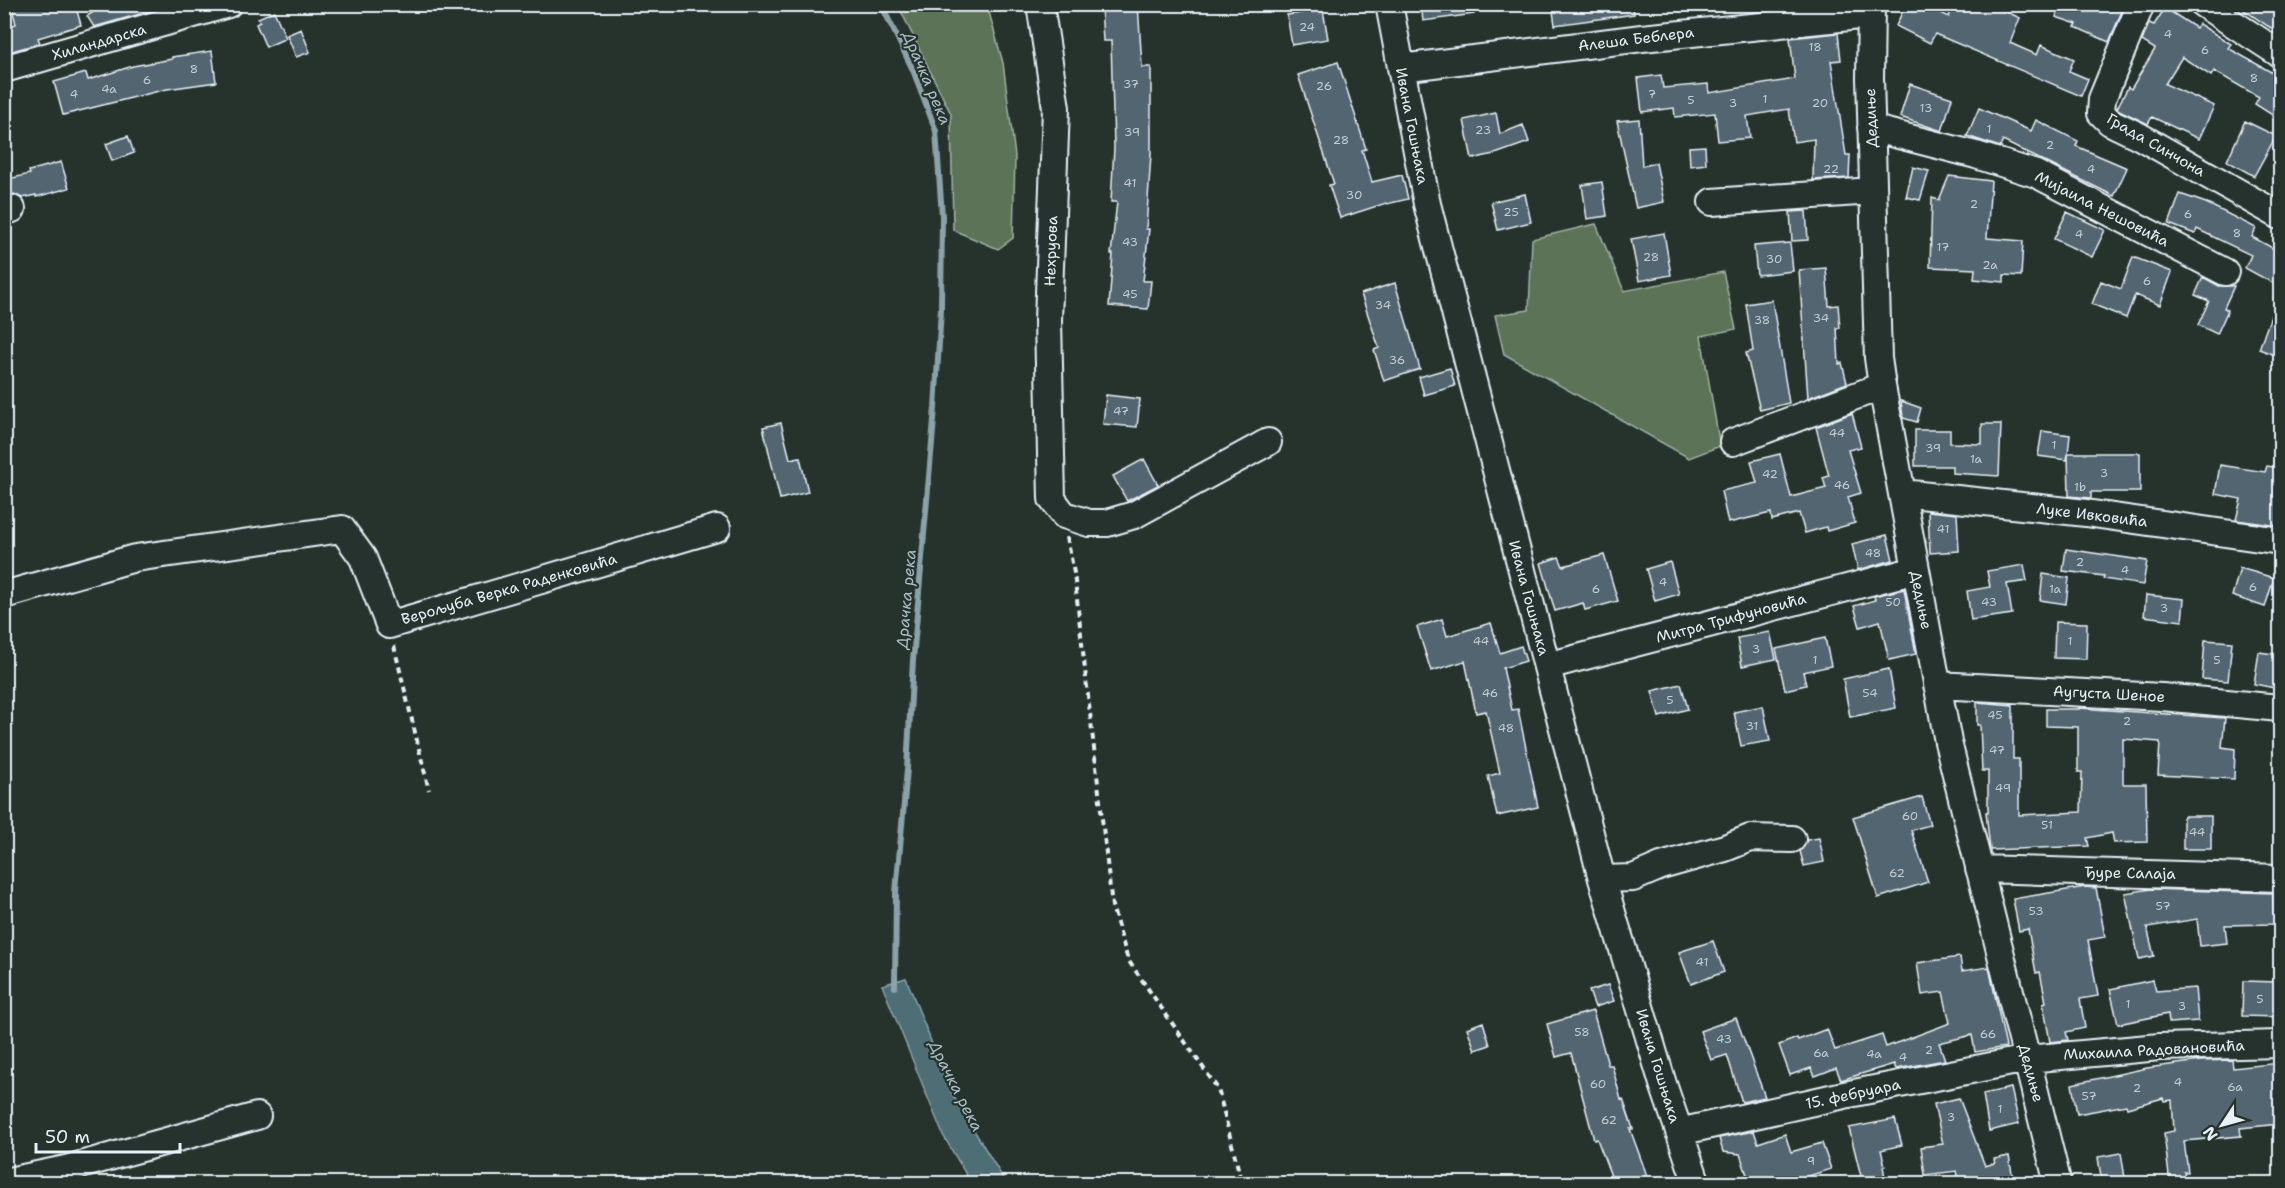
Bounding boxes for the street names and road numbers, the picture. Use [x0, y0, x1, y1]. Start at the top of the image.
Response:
street label: Хиландарска [50, 19, 149, 65]
street label: Алеша Беблера [1577, 22, 1696, 56]
street label: Ивана Гошњака [1391, 66, 1433, 187]
street label: Дедиње [1860, 88, 1882, 148]
street label: Града Синчона [2103, 109, 2209, 182]
street label: Мијаила Нешовића [2032, 167, 2173, 252]
street label: Нехруова [1040, 215, 1062, 287]
street label: Луке Ивковића [2035, 498, 2149, 532]
street label: Ивана Гошњака [1504, 538, 1554, 658]
street label: Верољуба Верка Раденковића [399, 548, 620, 629]
street label: Дедиње [1906, 569, 1936, 631]
street label: Митра Трифуновића [1654, 588, 1809, 648]
street label: Аугуста Шеное [2052, 681, 2166, 707]
street label: Ђуре Салаја [2084, 862, 2176, 884]
street label: Ивана Гошњака [1631, 1006, 1685, 1126]
street label: Михаила Радовановића [2063, 1035, 2246, 1065]
street label: Дедиње [2014, 1042, 2048, 1104]
street label: 15. фебруара [1804, 1074, 1903, 1114]

